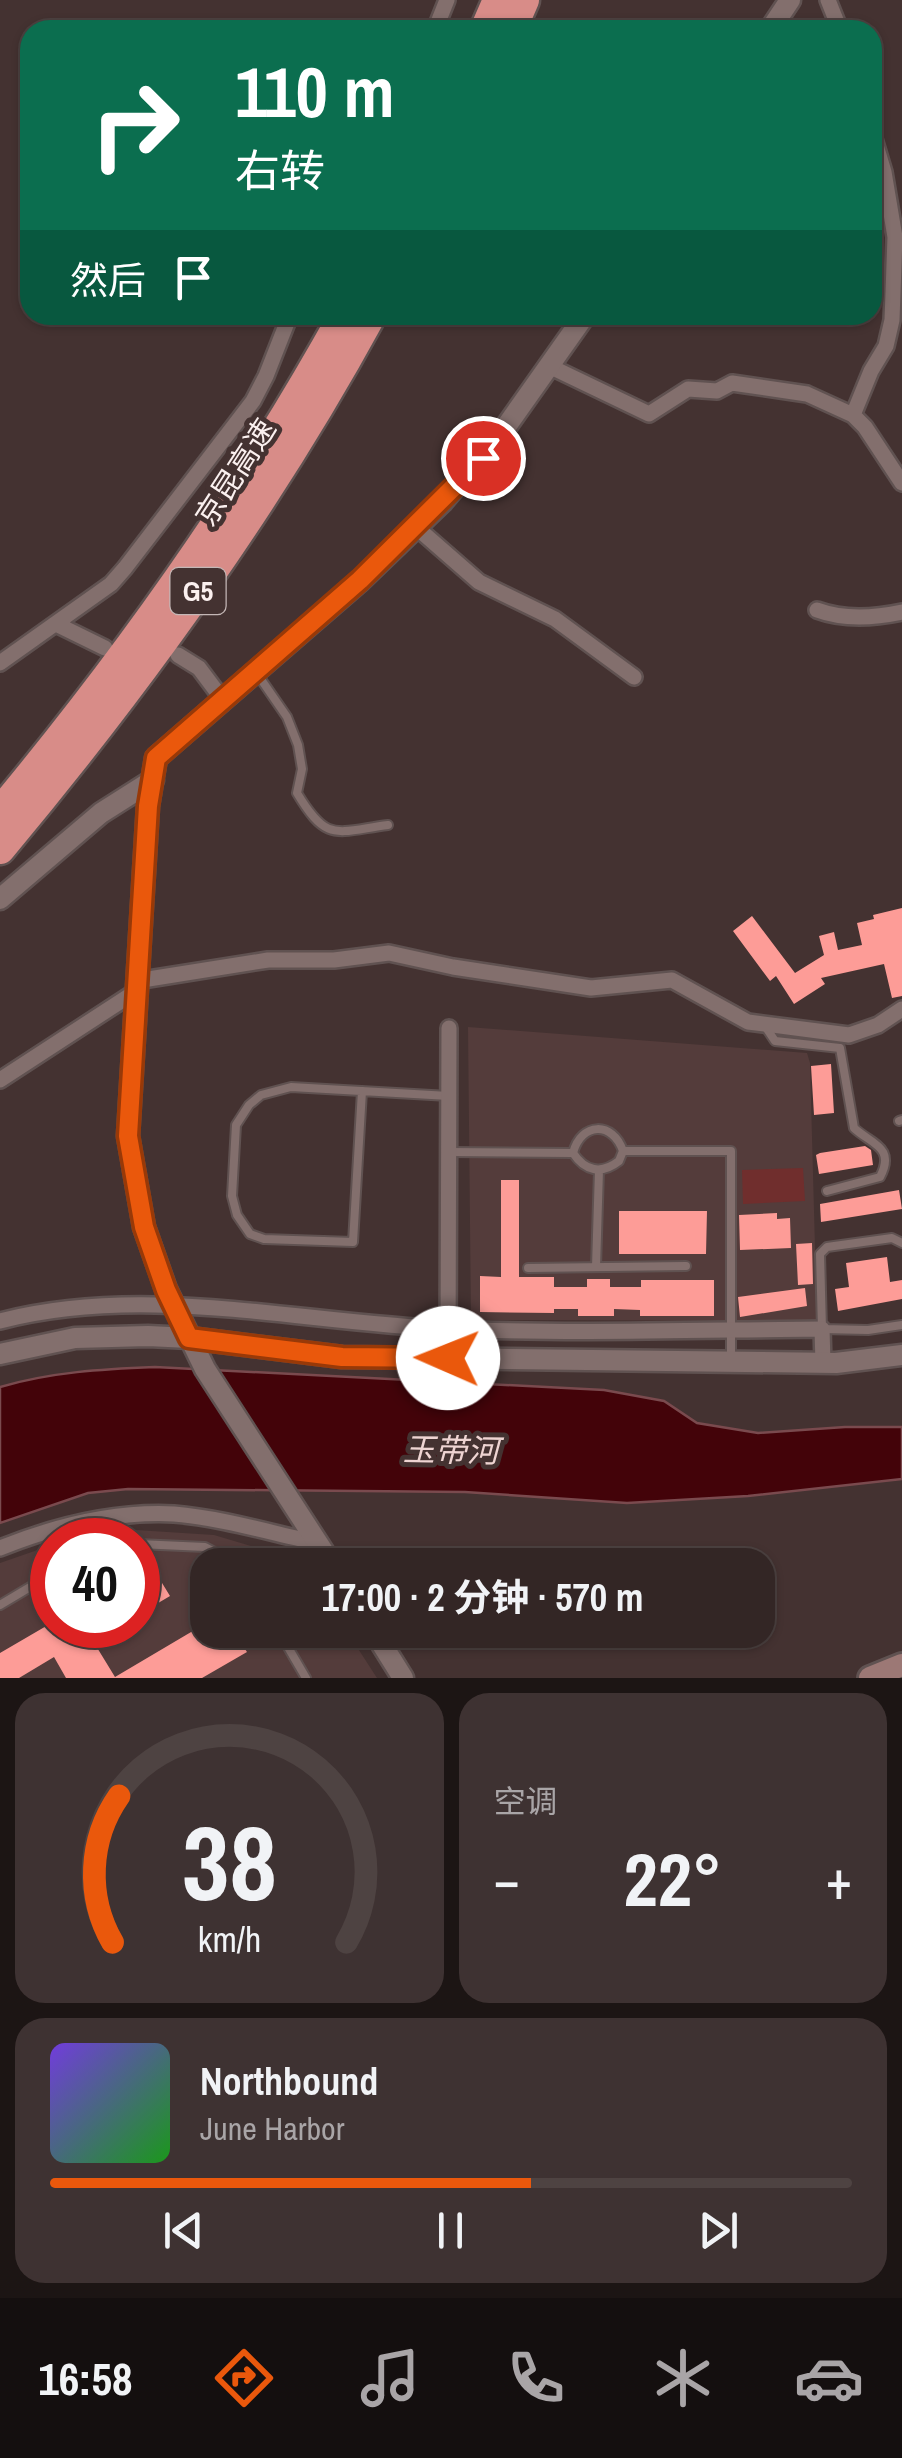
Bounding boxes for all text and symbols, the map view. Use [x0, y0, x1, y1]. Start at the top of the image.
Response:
text: 110 m [235, 45, 395, 139]
icon: right [70, 60, 200, 190]
text: 右转 [235, 140, 325, 201]
icon: arrive [166, 250, 221, 305]
text: 然后 [70, 255, 146, 306]
street label: 京昆高速 [186, 411, 284, 533]
pin [441, 416, 526, 501]
icon: arrive [456, 431, 511, 486]
road number: G5 [170, 568, 226, 614]
position arrow [396, 1306, 500, 1410]
water label: 玉带河 [403, 1428, 505, 1472]
speed limit sign: 40 [30, 1518, 160, 1648]
text: 17:00 · 2 分钟 · 570 m [321, 1572, 644, 1623]
text: 空调 [494, 1780, 558, 1823]
text: 38 [182, 1792, 277, 1932]
text: 22° [624, 1828, 722, 1929]
text: − [494, 1842, 520, 1916]
text: + [826, 1842, 852, 1916]
text: km/h [197, 1915, 261, 1963]
text: Northbound [200, 2056, 378, 2107]
text: June Harbor [200, 2107, 344, 2150]
icon: previous [156, 2203, 211, 2258]
icon: pause [423, 2203, 478, 2258]
icon: next [691, 2203, 746, 2258]
icon: directions [209, 2343, 279, 2413]
icon: music [355, 2343, 425, 2413]
icon: phone [501, 2343, 571, 2413]
icon: climate [648, 2343, 718, 2413]
icon: car [794, 2343, 864, 2413]
text: 16:58 [38, 2348, 133, 2409]

